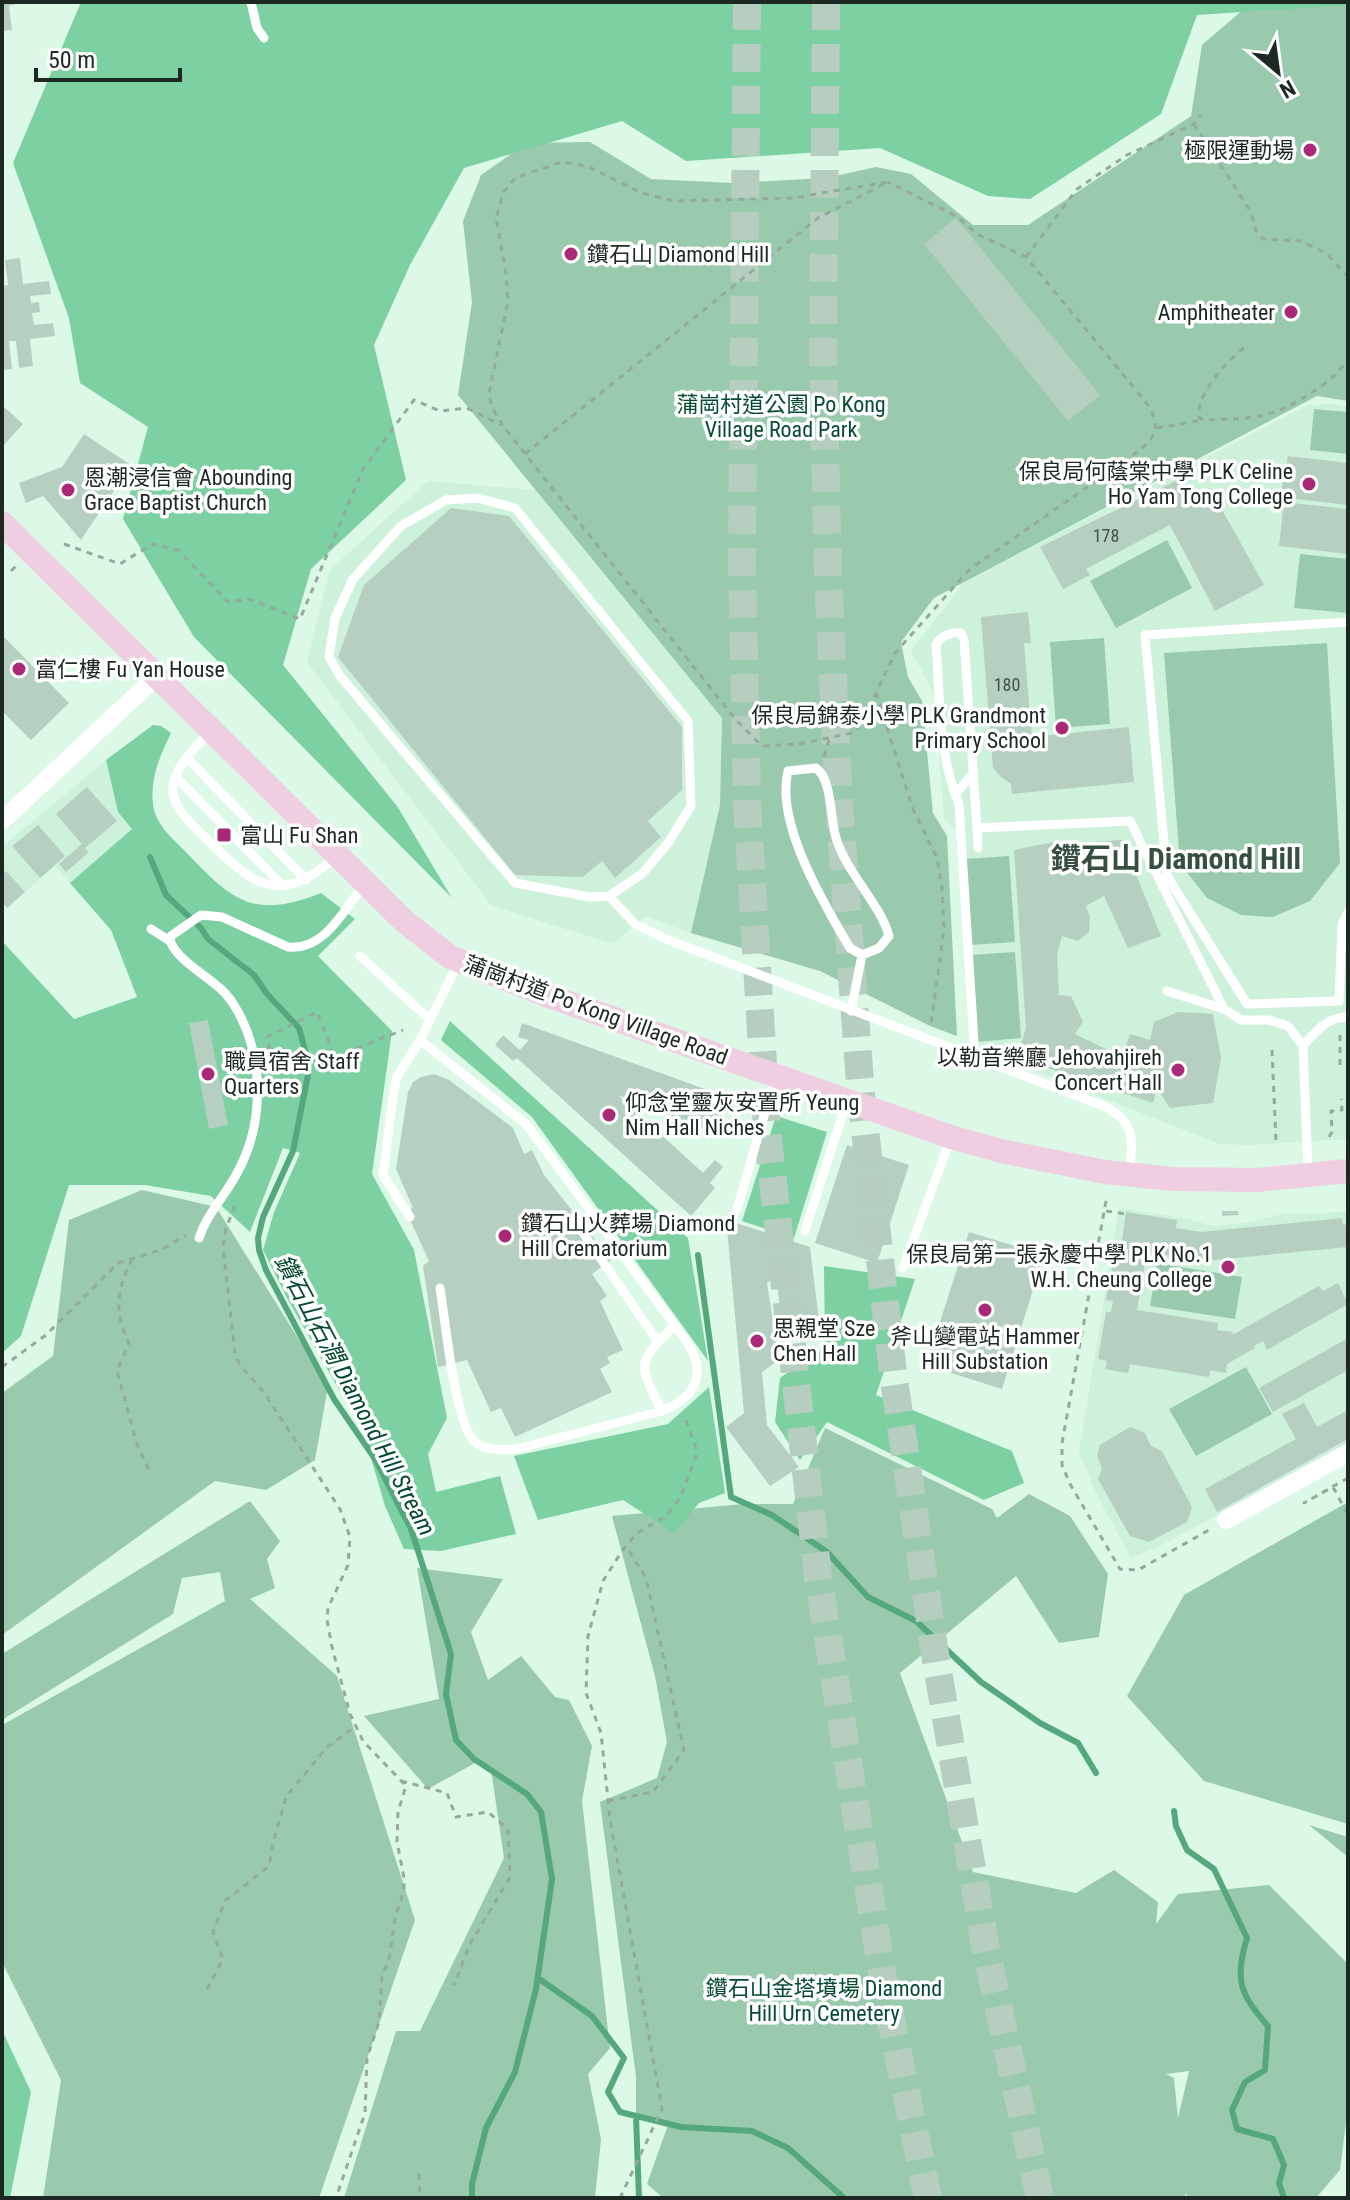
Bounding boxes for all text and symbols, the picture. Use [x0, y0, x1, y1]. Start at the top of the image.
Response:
scale bar [36, 32, 180, 82]
north arrow [1238, 32, 1318, 112]
text: 50 m [48, 46, 95, 74]
text: N [1275, 75, 1299, 103]
place label: 極限運動場 [1184, 138, 1294, 163]
marker: 極限運動場 [1301, 141, 1319, 159]
place label: 鑽石山 Diamond Hill [587, 242, 769, 267]
marker: 鑽石山 Diamond Hill [562, 245, 580, 263]
place label: Amphitheater [1158, 300, 1275, 325]
marker: Amphitheater [1282, 303, 1300, 321]
park label: 蒲崗村道公園 Po Kong Village Road Park [676, 392, 886, 442]
place label: 保良局何蔭棠中學 PLK Celine Ho Yam Tong College [1018, 459, 1293, 509]
place label: 恩潮浸信會 Abounding Grace Baptist Church [84, 465, 292, 515]
marker: 保良局何蔭棠中學 PLK Celine Ho Yam Tong College [1300, 475, 1318, 493]
marker: 恩潮浸信會 Abounding Grace Baptist Church [59, 481, 77, 499]
house number: 178 [1093, 525, 1119, 546]
place label: 富仁樓 Fu Yan House [35, 657, 225, 682]
marker: 富仁樓 Fu Yan House [10, 660, 28, 678]
house number: 180 [994, 674, 1020, 695]
place label: 保良局錦泰小學 PLK Grandmont Primary School [751, 703, 1046, 753]
marker: 保良局錦泰小學 PLK Grandmont Primary School [1053, 719, 1071, 737]
place label: 富山 Fu Shan [240, 823, 358, 848]
marker: 富山 Fu Shan [215, 826, 233, 844]
district label: 鑽石山 Diamond Hill [1051, 841, 1301, 876]
street label: 蒲崗村道 Po Kong Village Road [461, 951, 731, 1070]
place label: 以勒音樂廳 Jehovahjireh Concert Hall [937, 1045, 1162, 1095]
place label: 職員宿舍 Staff Quarters [224, 1049, 359, 1099]
marker: 以勒音樂廳 Jehovahjireh Concert Hall [1169, 1061, 1187, 1079]
marker: 職員宿舍 Staff Quarters [199, 1065, 217, 1083]
place label: 仰念堂靈灰安置所 Yeung Nim Hall Niches [625, 1090, 859, 1140]
marker: 仰念堂靈灰安置所 Yeung Nim Hall Niches [600, 1106, 618, 1124]
place label: 鑽石山火葬場 Diamond Hill Crematorium [521, 1211, 735, 1261]
marker: 鑽石山火葬場 Diamond Hill Crematorium [496, 1227, 514, 1245]
place label: 保良局第一張永慶中學 PLK No.1 W.H. Cheung College [906, 1242, 1212, 1292]
water label: 鑽石山石澗 Diamond Hill Stream [269, 1250, 441, 1540]
marker: 保良局第一張永慶中學 PLK No.1 W.H. Cheung College [1219, 1258, 1237, 1276]
marker: 斧山變電站 Hammer Hill Substation [976, 1301, 994, 1319]
place label: 思親堂 Sze Chen Hall [773, 1316, 875, 1366]
place label: 斧山變電站 Hammer Hill Substation [890, 1324, 1080, 1374]
marker: 思親堂 Sze Chen Hall [748, 1332, 766, 1350]
park label: 鑽石山金塔墳場 Diamond Hill Urn Cemetery [706, 1976, 942, 2026]

